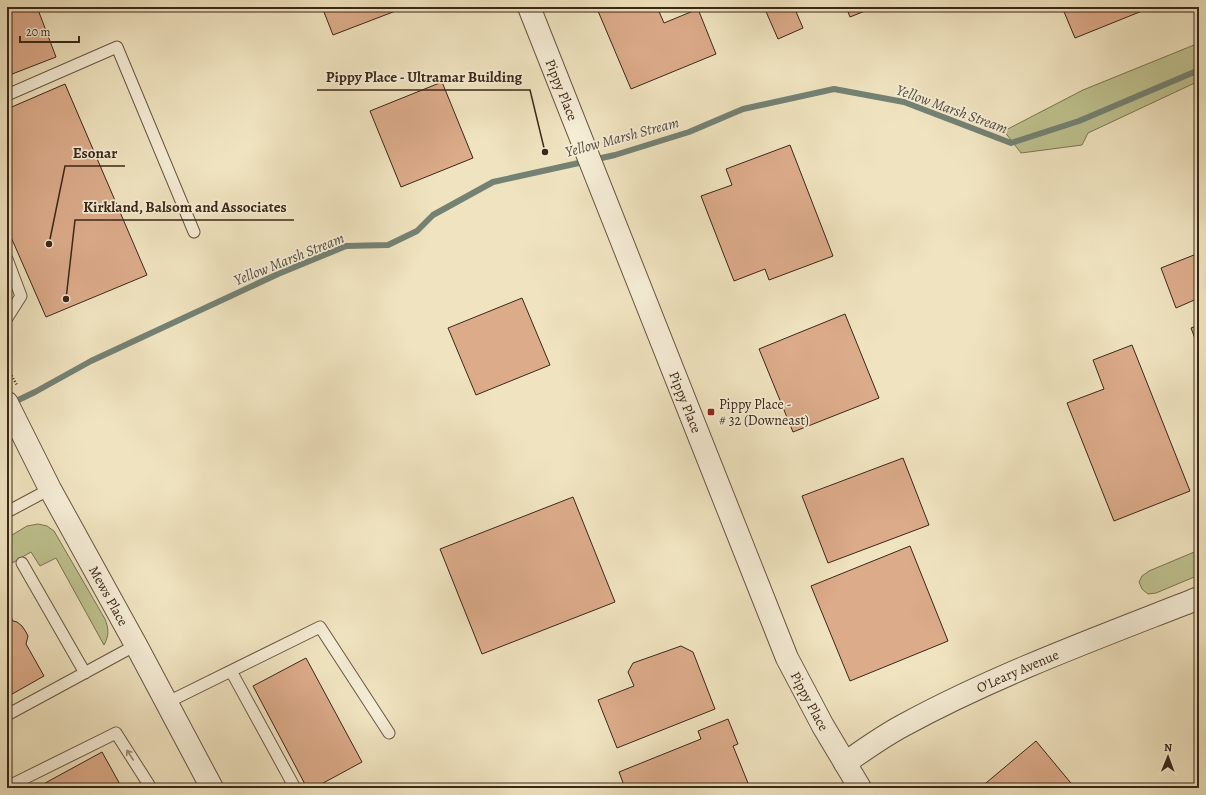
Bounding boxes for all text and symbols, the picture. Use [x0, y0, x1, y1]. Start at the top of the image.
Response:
scale bar [20, 18, 79, 44]
text: 20 m [26, 24, 50, 40]
street label: Pippy Place [541, 56, 583, 123]
callout: Pippy Place - Ultramar Building [317, 63, 530, 90]
text: Pippy Place - Ultramar Building [326, 67, 523, 87]
water label: Yellow Marsh Stream [893, 80, 1011, 138]
water label: Yellow Marsh Stream [563, 112, 681, 162]
callout: Esonar [65, 139, 125, 166]
text: Esonar [73, 143, 117, 163]
callout: Kirkland, Balsom and Associates [75, 193, 294, 220]
text: Kirkland, Balsom and Associates [83, 197, 287, 217]
water label: Yellow Marsh Stream [231, 228, 347, 290]
street label: Pippy Place [665, 368, 706, 436]
place label: Pippy Place - # 32 (Downeast) [719, 395, 809, 430]
marker: Pippy Place - # 32 (Downeast) [706, 407, 716, 417]
street label: Mews Place [85, 562, 133, 629]
street label: O'Leary Avenue [973, 645, 1062, 697]
street label: Pippy Place [786, 668, 833, 734]
north arrow [1148, 737, 1188, 777]
text: N [1164, 740, 1172, 755]
one-way arrow [126, 750, 134, 761]

